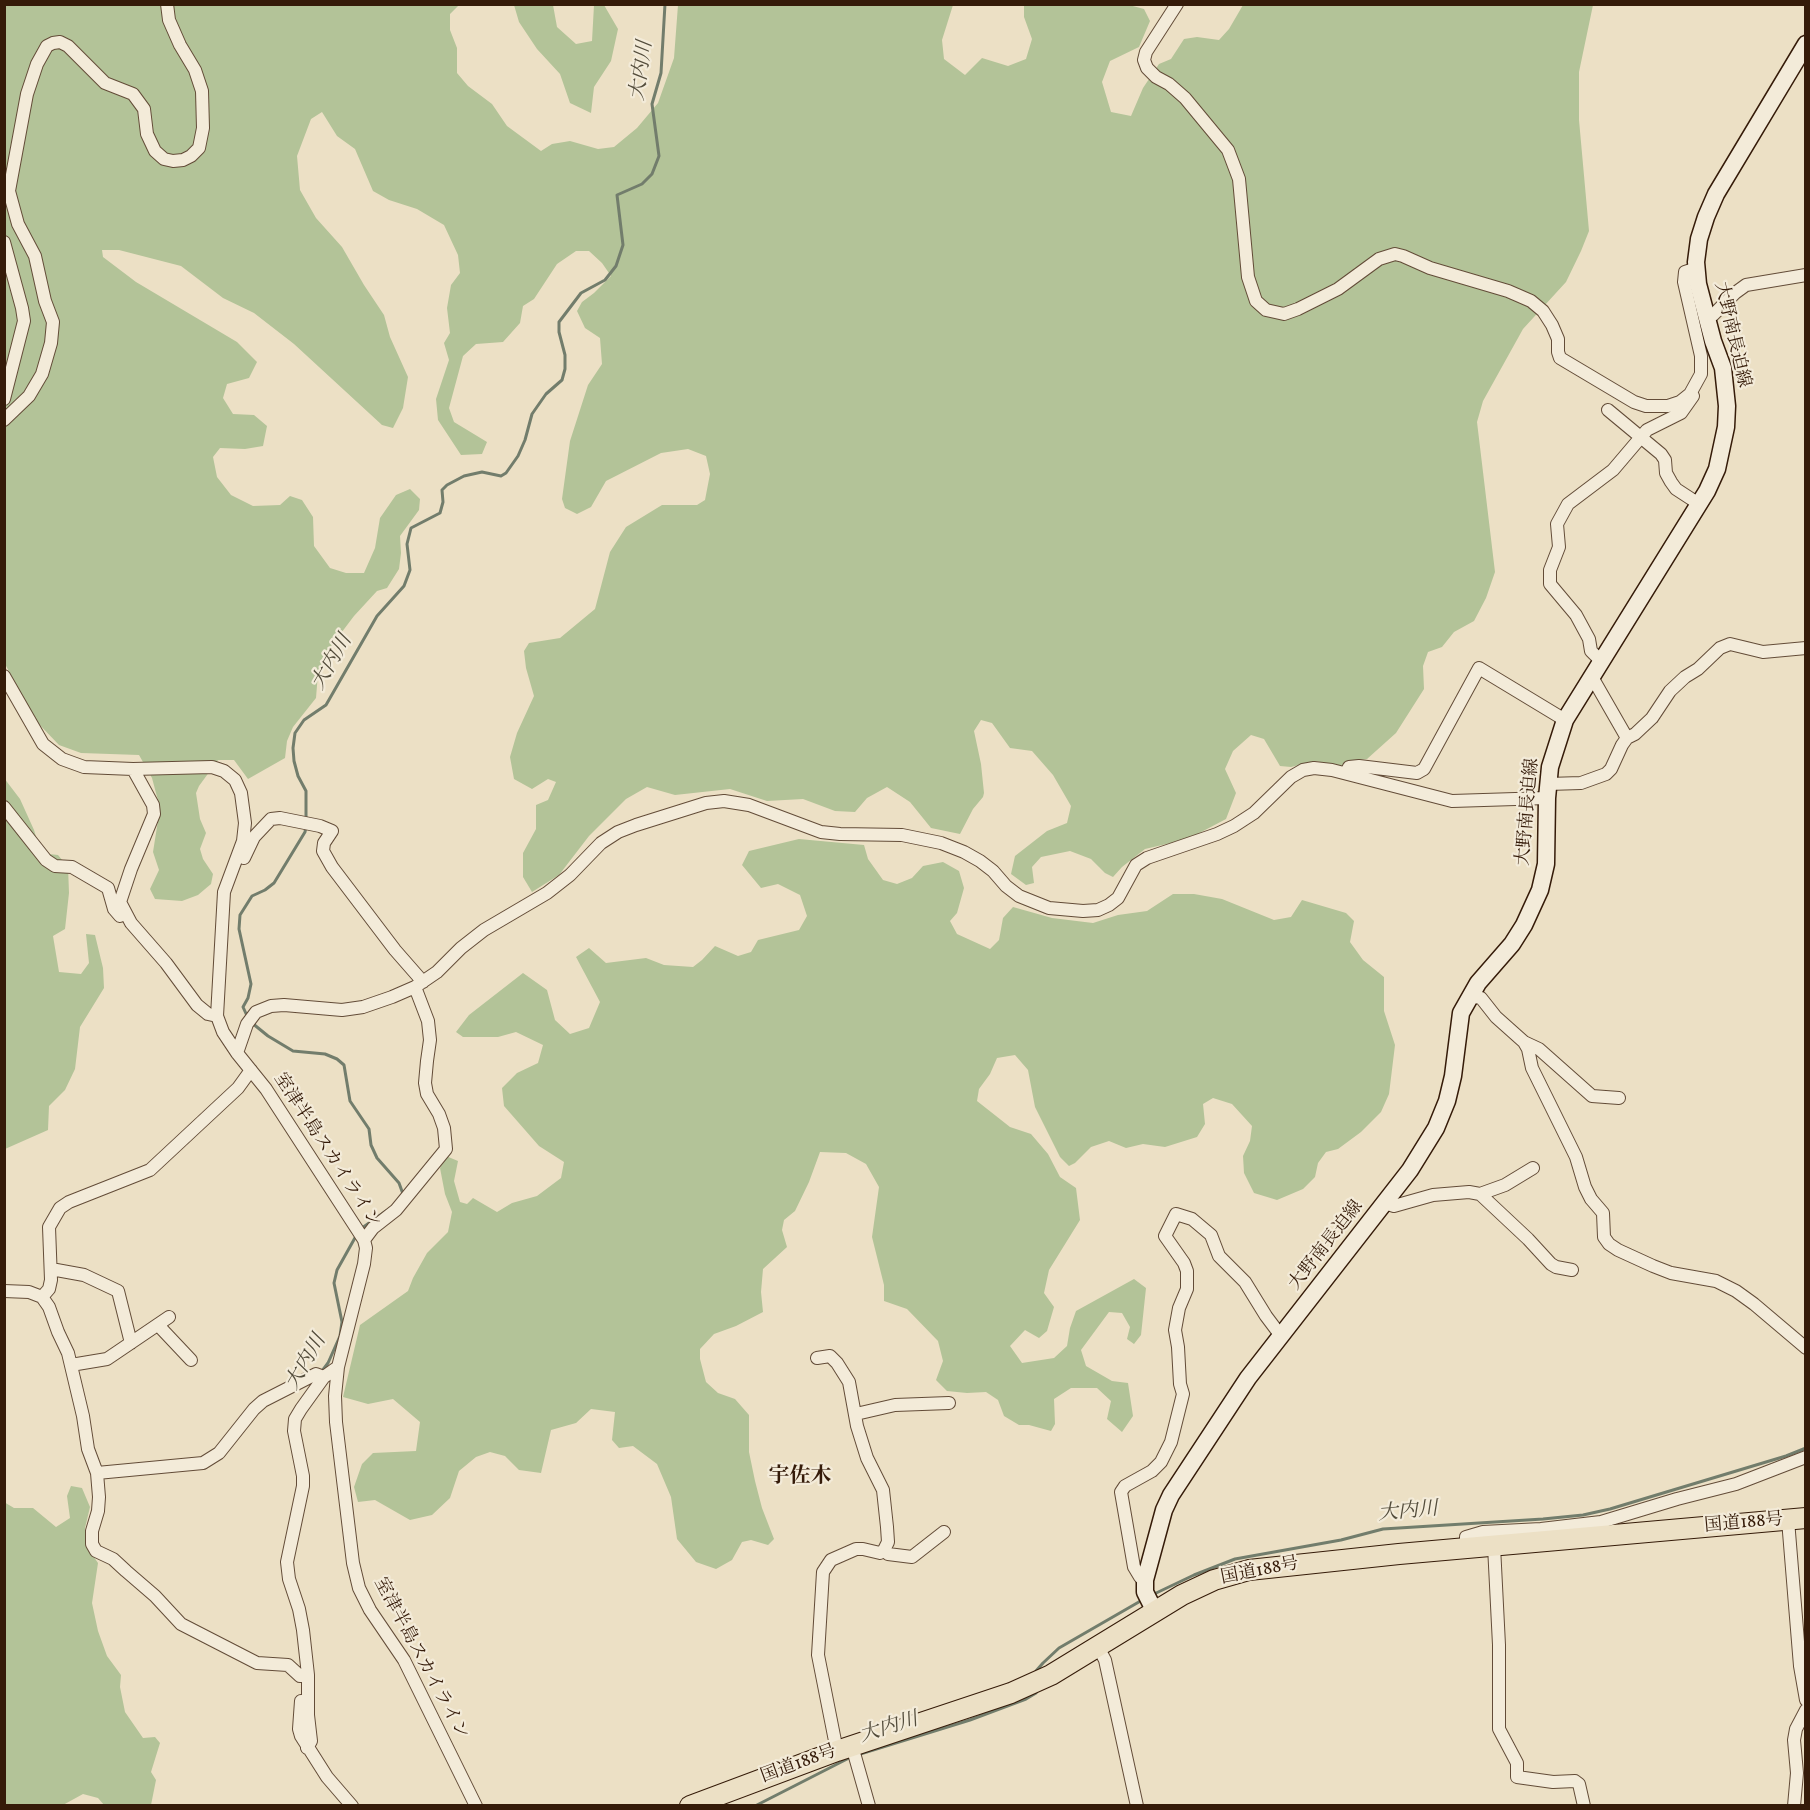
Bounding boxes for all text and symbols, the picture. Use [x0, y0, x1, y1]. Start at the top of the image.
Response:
water label: 大内川 [627, 40, 659, 102]
street label: 大野南長迫線 [1708, 280, 1754, 390]
water label: 大内川 [308, 631, 358, 695]
street label: 大野南長迫線 [1514, 757, 1544, 867]
street label: 室津半島スカイライン [268, 1070, 384, 1232]
street label: 大野南長迫線 [1285, 1197, 1369, 1295]
water label: 大内川 [282, 1331, 332, 1395]
district label: 宇佐木 [769, 1465, 831, 1491]
water label: 大内川 [1377, 1498, 1439, 1528]
street label: 国道188号 [1704, 1510, 1784, 1538]
street label: 国道188号 [1219, 1554, 1301, 1590]
street label: 室津半島スカイライン [368, 1574, 472, 1744]
water label: 大内川 [857, 1709, 921, 1749]
street label: 国道188号 [758, 1741, 840, 1789]

